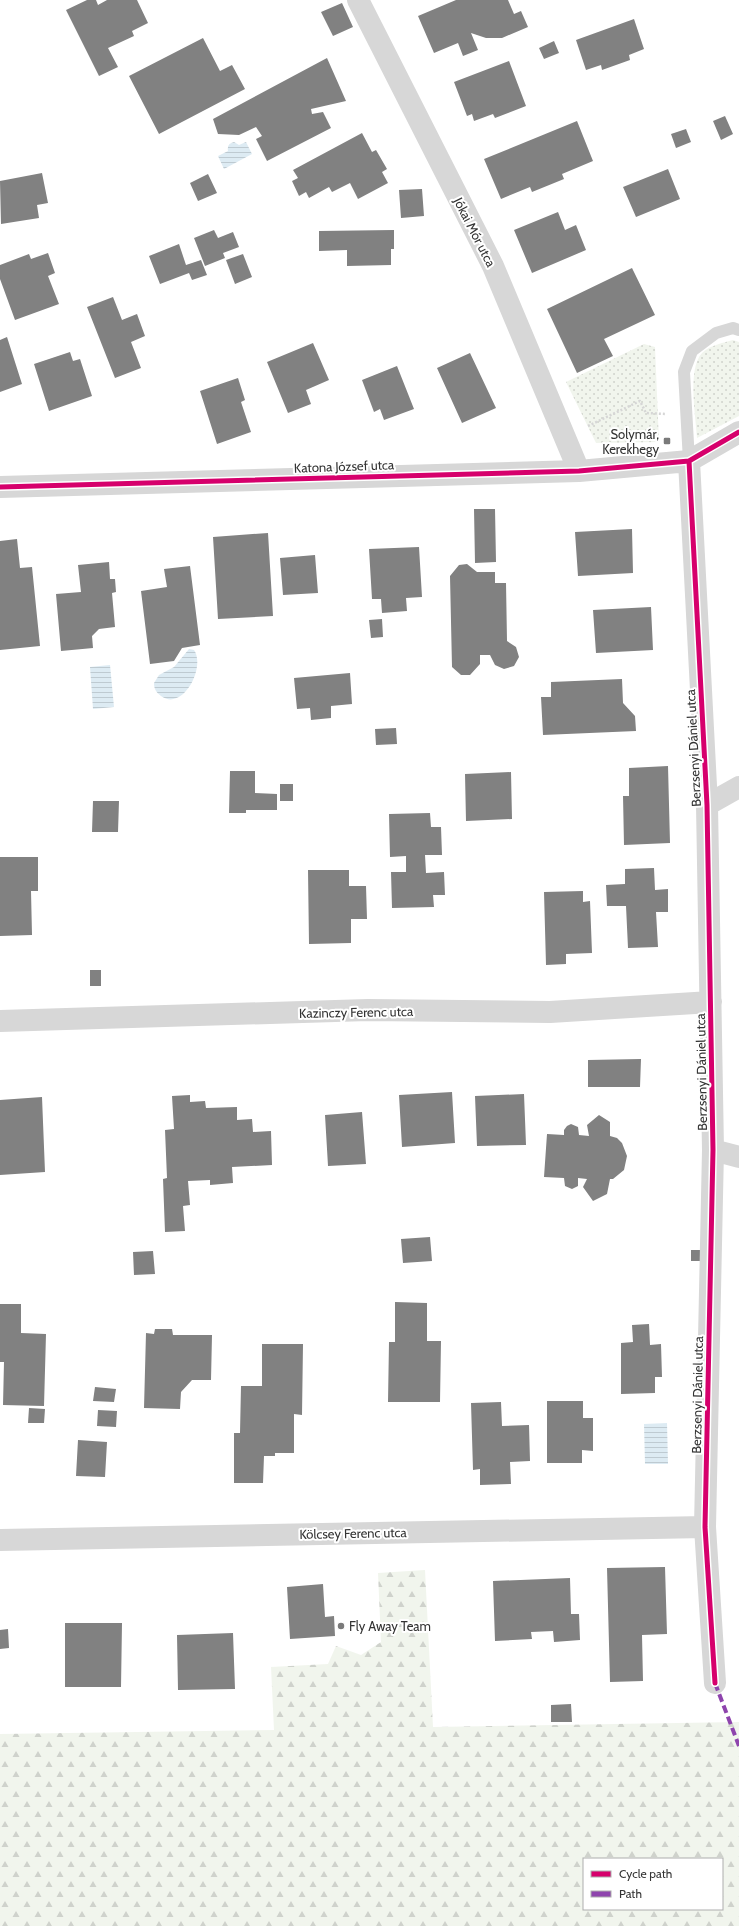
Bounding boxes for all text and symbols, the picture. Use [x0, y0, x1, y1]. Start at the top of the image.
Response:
street label: Jókai Mór utca [450, 194, 500, 270]
place label: Solymár, Kerekhegy [602, 426, 659, 457]
marker: Solymár, Kerekhegy [662, 436, 672, 446]
street label: Katona József utca [294, 456, 395, 476]
street label: Berzsenyi Dániel utca [682, 688, 704, 807]
street label: Kazinczy Ferenc utca [299, 1003, 414, 1021]
street label: Berzsenyi Dániel utca [692, 1012, 710, 1131]
street label: Berzsenyi Dániel utca [688, 1335, 706, 1454]
street label: Kölcsey Ferenc utca [299, 1524, 408, 1542]
place label: Fly Away Team [349, 1618, 431, 1634]
marker: Fly Away Team [336, 1621, 346, 1631]
legend [583, 1858, 723, 1910]
text: Cycle path [619, 1866, 672, 1881]
text: Path [619, 1886, 642, 1901]

